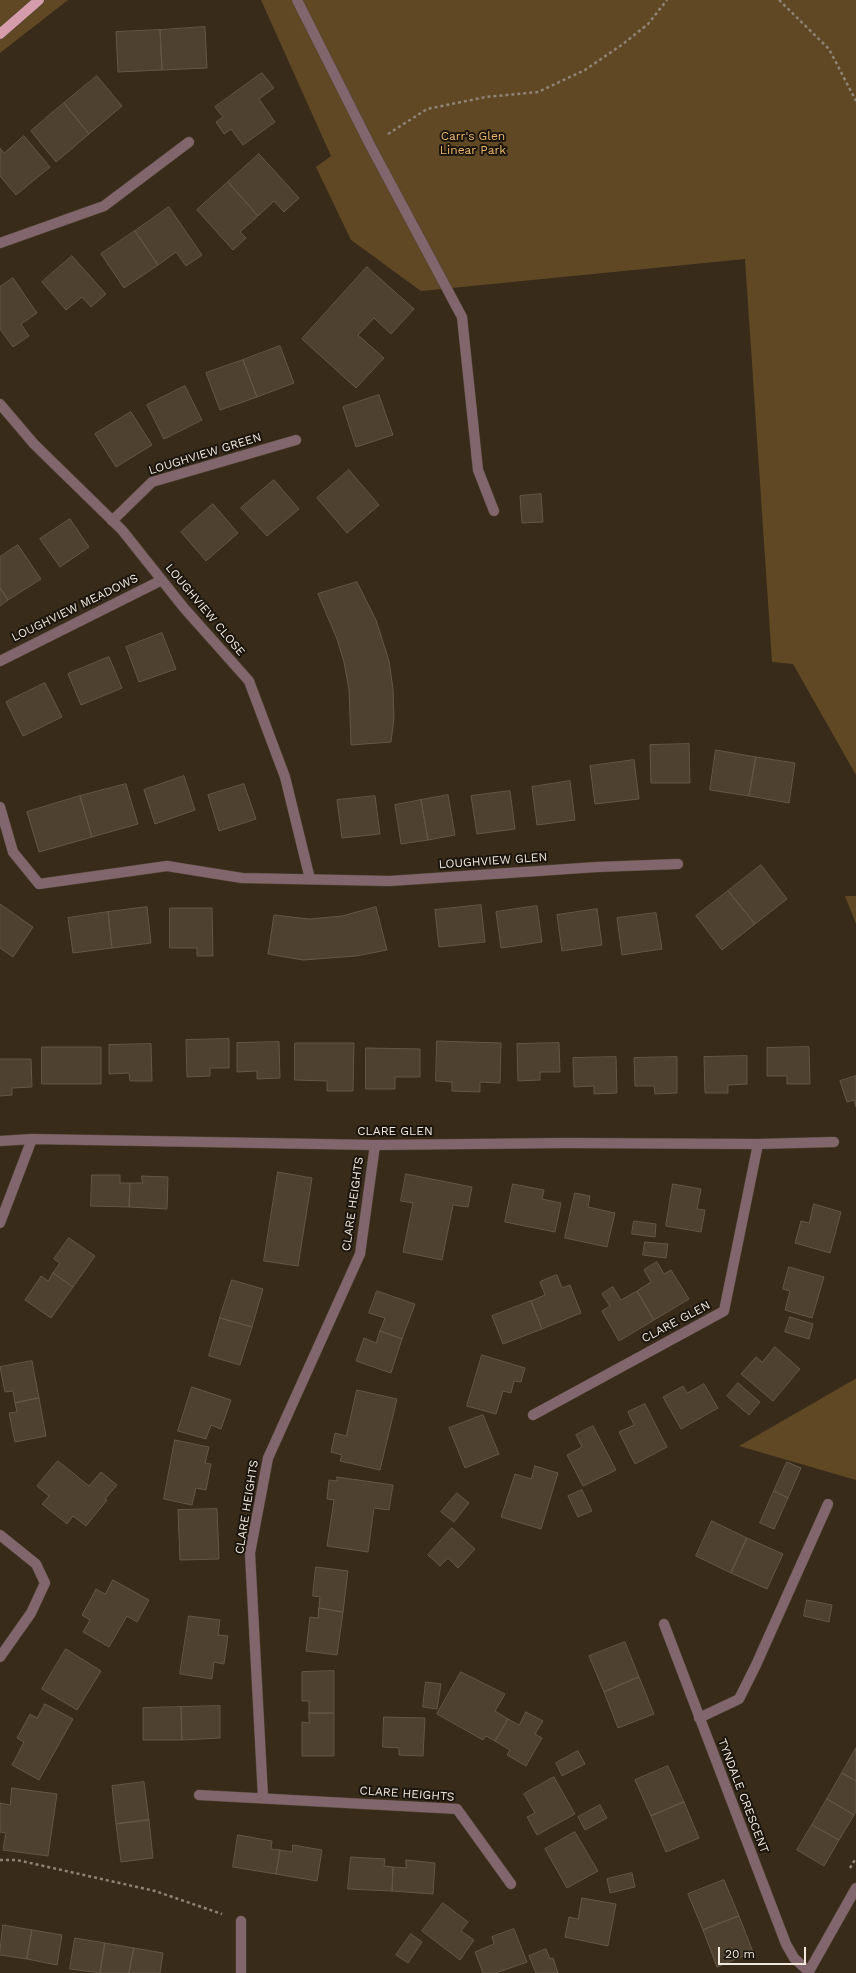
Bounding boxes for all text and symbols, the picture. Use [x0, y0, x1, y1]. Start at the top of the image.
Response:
park label: Carr's Glen Linear Park [440, 129, 506, 157]
street label: LOUGHVIEW GREEN [147, 430, 263, 478]
street label: LOUGHVIEW CLOSE [162, 561, 248, 659]
street label: LOUGHVIEW MEADOWS [9, 571, 141, 645]
street label: LOUGHVIEW GLEN [438, 850, 548, 872]
street label: CLARE GLEN [357, 1124, 433, 1138]
street label: CLARE HEIGHTS [339, 1156, 367, 1252]
street label: CLARE GLEN [639, 1298, 713, 1346]
street label: CLARE HEIGHTS [232, 1459, 262, 1555]
street label: TYNDALE CRESCENT [715, 1737, 771, 1855]
street label: CLARE HEIGHTS [359, 1783, 455, 1805]
scale bar [720, 1939, 808, 1965]
text: 20 m [725, 1947, 755, 1961]

